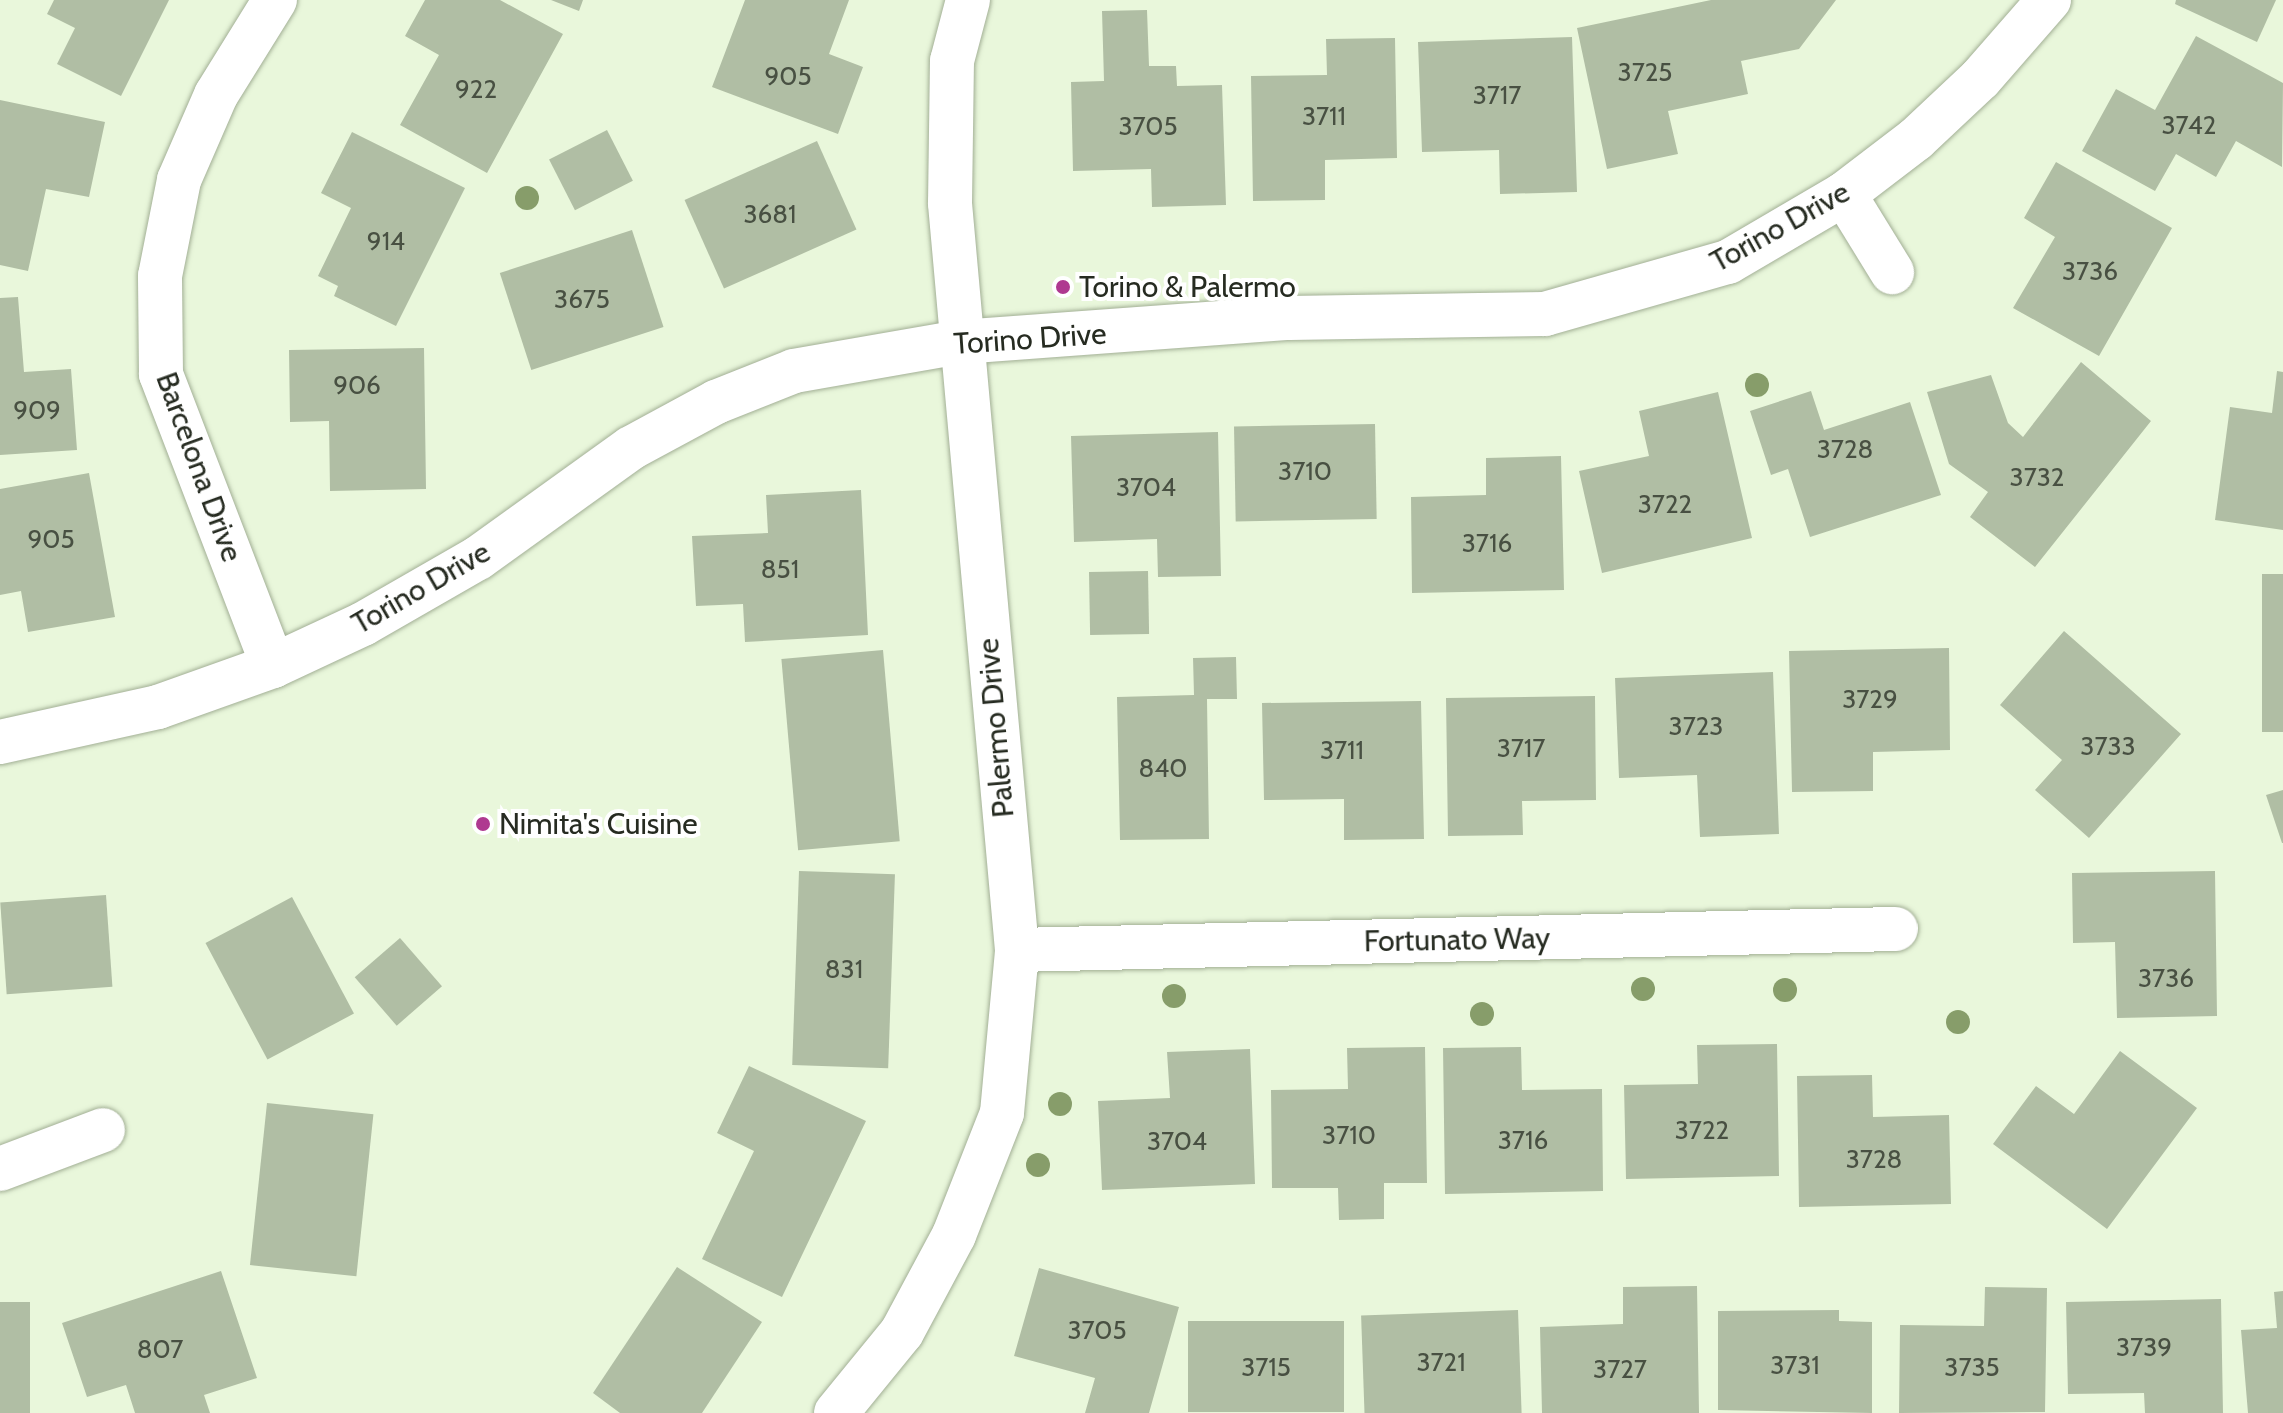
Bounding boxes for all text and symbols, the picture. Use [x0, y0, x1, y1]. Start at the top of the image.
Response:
house number: 3725 [1618, 57, 1672, 89]
house number: 905 [765, 61, 811, 93]
house number: 922 [455, 74, 497, 106]
house number: 3717 [1473, 80, 1521, 112]
house number: 3711 [1302, 101, 1346, 133]
house number: 3742 [2162, 110, 2216, 142]
house number: 3705 [1118, 111, 1178, 143]
street label: Torino Drive [1704, 174, 1856, 280]
house number: 3681 [743, 199, 797, 231]
house number: 914 [367, 226, 405, 258]
house number: 3736 [2062, 256, 2118, 288]
place label: Torino & Palermo [1079, 269, 1296, 305]
marker: Torino & Palermo [1054, 278, 1072, 296]
house number: 3675 [554, 284, 610, 316]
street label: Torino Drive [952, 316, 1108, 362]
street label: Barcelona Drive [148, 367, 250, 567]
house number: 906 [333, 370, 381, 402]
house number: 909 [13, 395, 61, 427]
house number: 3728 [1817, 434, 1873, 466]
house number: 3710 [1278, 456, 1332, 488]
house number: 3732 [2010, 462, 2064, 494]
house number: 3704 [1116, 472, 1176, 504]
house number: 3722 [1638, 489, 1692, 521]
house number: 905 [28, 524, 74, 556]
house number: 3716 [1462, 528, 1512, 560]
street label: Torino Drive [346, 534, 496, 642]
house number: 851 [761, 554, 799, 586]
street label: Palermo Drive [970, 637, 1022, 819]
house number: 3729 [1842, 684, 1898, 716]
house number: 3723 [1669, 711, 1723, 743]
house number: 3733 [2080, 731, 2136, 763]
house number: 3717 [1497, 733, 1545, 765]
house number: 3711 [1320, 735, 1364, 767]
house number: 840 [1139, 753, 1187, 785]
place label: Nimita's Cuisine [499, 806, 698, 842]
marker: Nimita's Cuisine [474, 815, 492, 833]
street label: Fortunato Way [1363, 920, 1551, 960]
house number: 831 [825, 954, 863, 986]
house number: 3736 [2138, 963, 2194, 995]
house number: 3722 [1675, 1115, 1729, 1147]
house number: 3710 [1322, 1120, 1376, 1152]
house number: 3716 [1498, 1125, 1548, 1157]
house number: 3704 [1147, 1126, 1207, 1158]
house number: 3728 [1846, 1144, 1902, 1176]
house number: 3705 [1067, 1315, 1127, 1347]
house number: 3739 [2116, 1332, 2172, 1364]
house number: 807 [137, 1334, 183, 1366]
house number: 3721 [1416, 1347, 1466, 1379]
house number: 3731 [1770, 1350, 1820, 1382]
house number: 3715 [1241, 1352, 1291, 1384]
house number: 3735 [1944, 1352, 2000, 1384]
house number: 3727 [1593, 1354, 1647, 1386]

